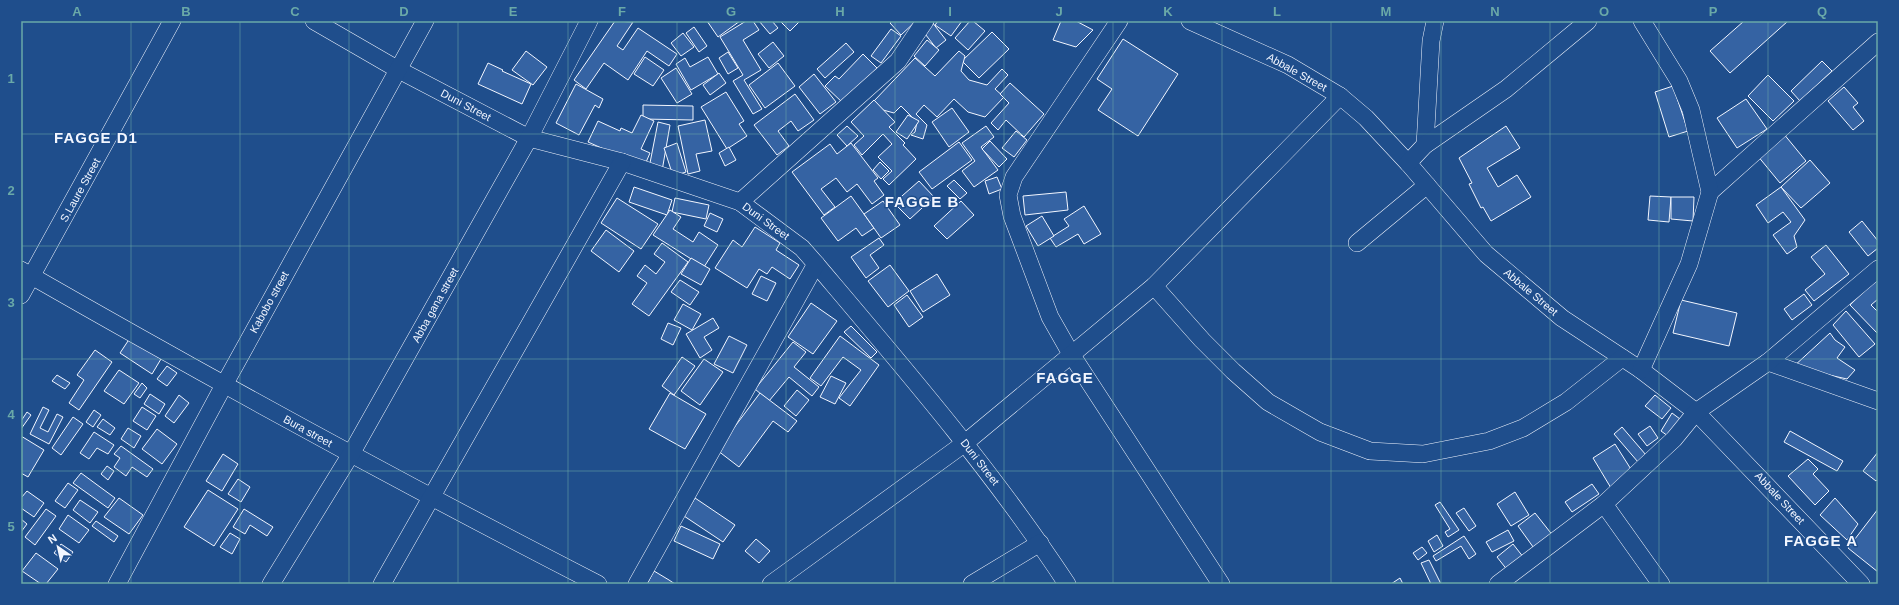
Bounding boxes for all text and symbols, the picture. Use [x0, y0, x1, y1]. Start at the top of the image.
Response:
text: A [72, 4, 82, 19]
text: B [181, 4, 191, 19]
text: C [290, 4, 300, 19]
text: D [399, 4, 409, 19]
text: E [509, 4, 518, 19]
text: F [618, 4, 626, 19]
text: G [726, 4, 736, 19]
text: H [835, 4, 845, 19]
text: I [948, 4, 952, 19]
text: J [1055, 4, 1063, 19]
text: K [1163, 4, 1173, 19]
text: L [1273, 4, 1281, 19]
text: M [1381, 4, 1391, 19]
text: N [1490, 4, 1500, 19]
text: O [1599, 4, 1609, 19]
text: P [1709, 4, 1718, 19]
text: Q [1817, 4, 1827, 19]
street label: Abbale Street [1265, 51, 1329, 93]
text: 1 [7, 71, 15, 86]
street label: Duni Street [439, 87, 493, 123]
district label: FAGGE D1 [54, 129, 138, 146]
street label: S.Laure Street [58, 156, 102, 224]
text: 2 [7, 183, 15, 198]
district label: FAGGE B [885, 193, 959, 210]
street label: Duni Street [740, 200, 792, 242]
street label: Abba gana street [409, 265, 461, 345]
street label: Abbale Street [1502, 266, 1560, 318]
street label: Kabobo street [247, 269, 291, 335]
text: 3 [7, 295, 15, 310]
district label: FAGGE [1036, 369, 1094, 386]
text: 4 [7, 407, 15, 422]
street label: Bura street [282, 413, 334, 449]
street label: Duni Street [958, 437, 1002, 487]
street label: Abbale Street [1753, 470, 1807, 526]
text: 5 [7, 519, 15, 534]
north arrow [38, 527, 78, 567]
text: N [46, 531, 59, 546]
district label: FAGGE A [1784, 532, 1858, 549]

